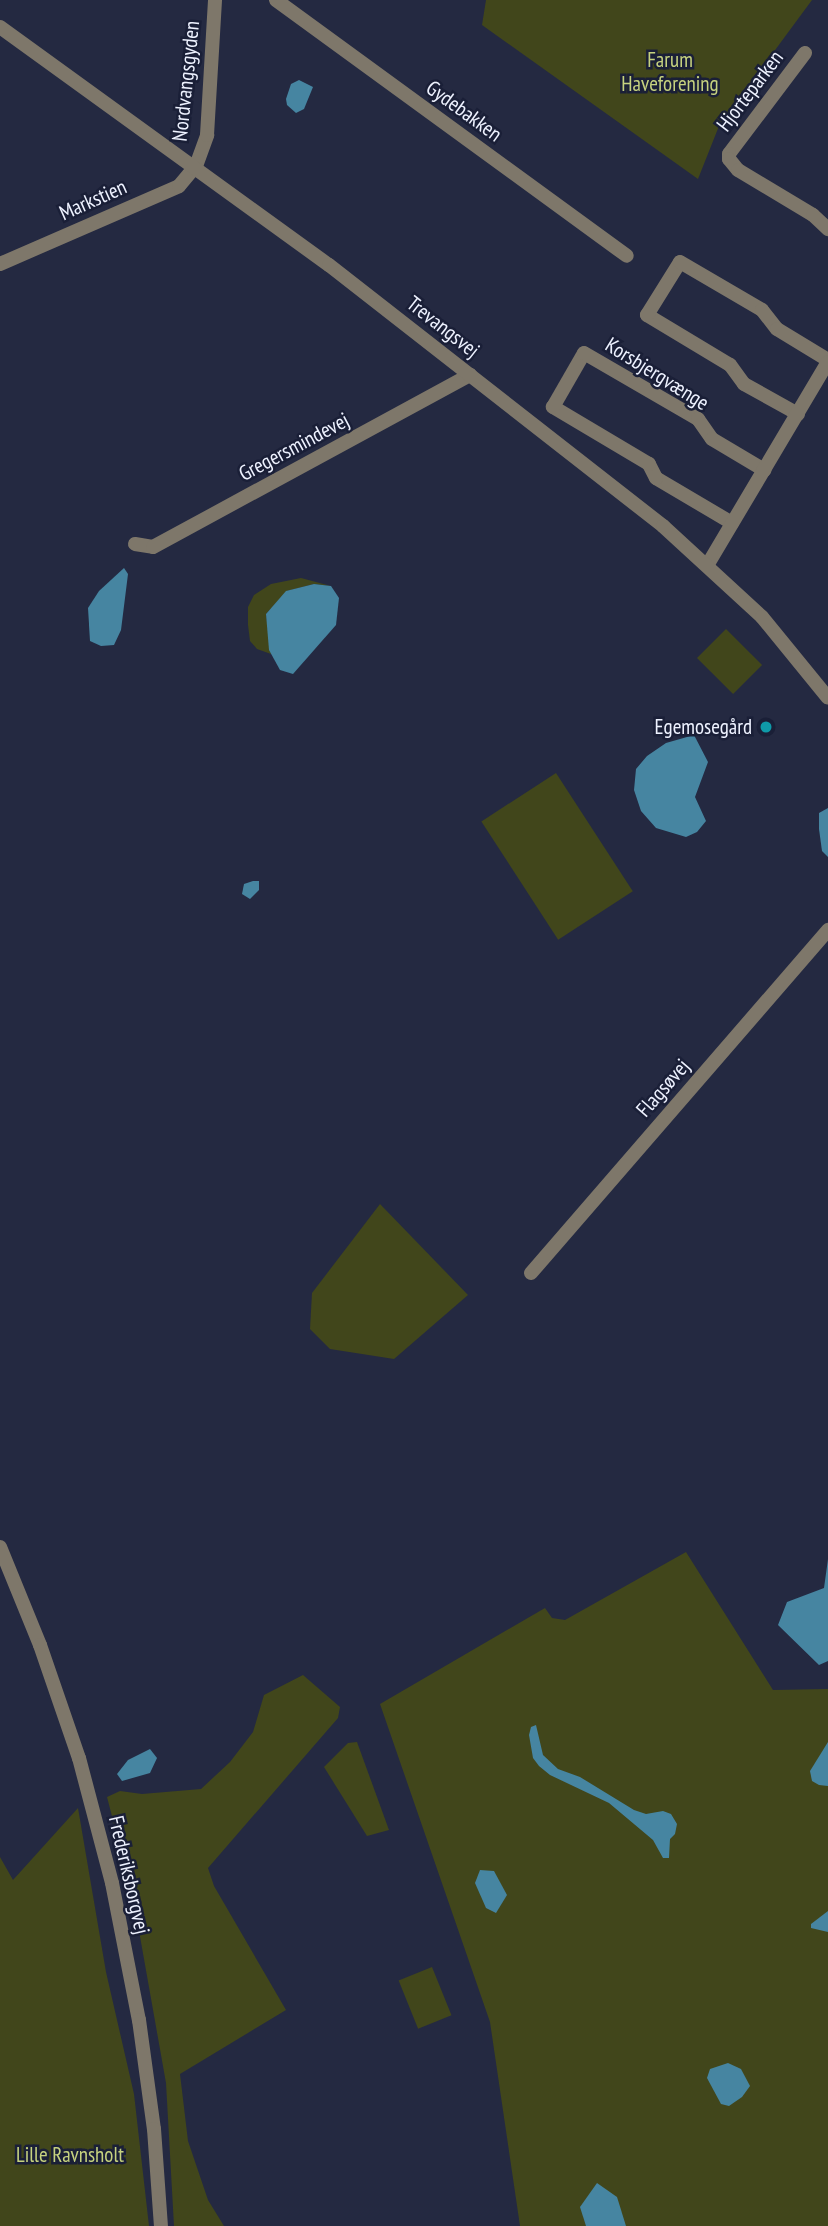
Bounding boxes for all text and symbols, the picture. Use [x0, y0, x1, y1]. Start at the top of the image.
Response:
street label: Nordvangsgyden [167, 19, 205, 143]
street label: Hjorteparken [712, 46, 788, 136]
park label: Farum Haveforening [621, 47, 719, 97]
street label: Gydebakken [421, 75, 507, 147]
street label: Markstien [55, 174, 131, 226]
street label: Trevangsvej [402, 291, 484, 363]
street label: Korsbjergvænge [601, 332, 713, 416]
street label: Gregersmindevej [234, 407, 354, 487]
place label: Egemosegård [655, 714, 752, 740]
marker: Egemosegård [758, 719, 774, 735]
street label: Flagsøvej [631, 1054, 695, 1122]
street label: Frederiksborgvej [103, 1813, 155, 1937]
park label: Lille Ravnsholt [16, 2142, 124, 2168]

